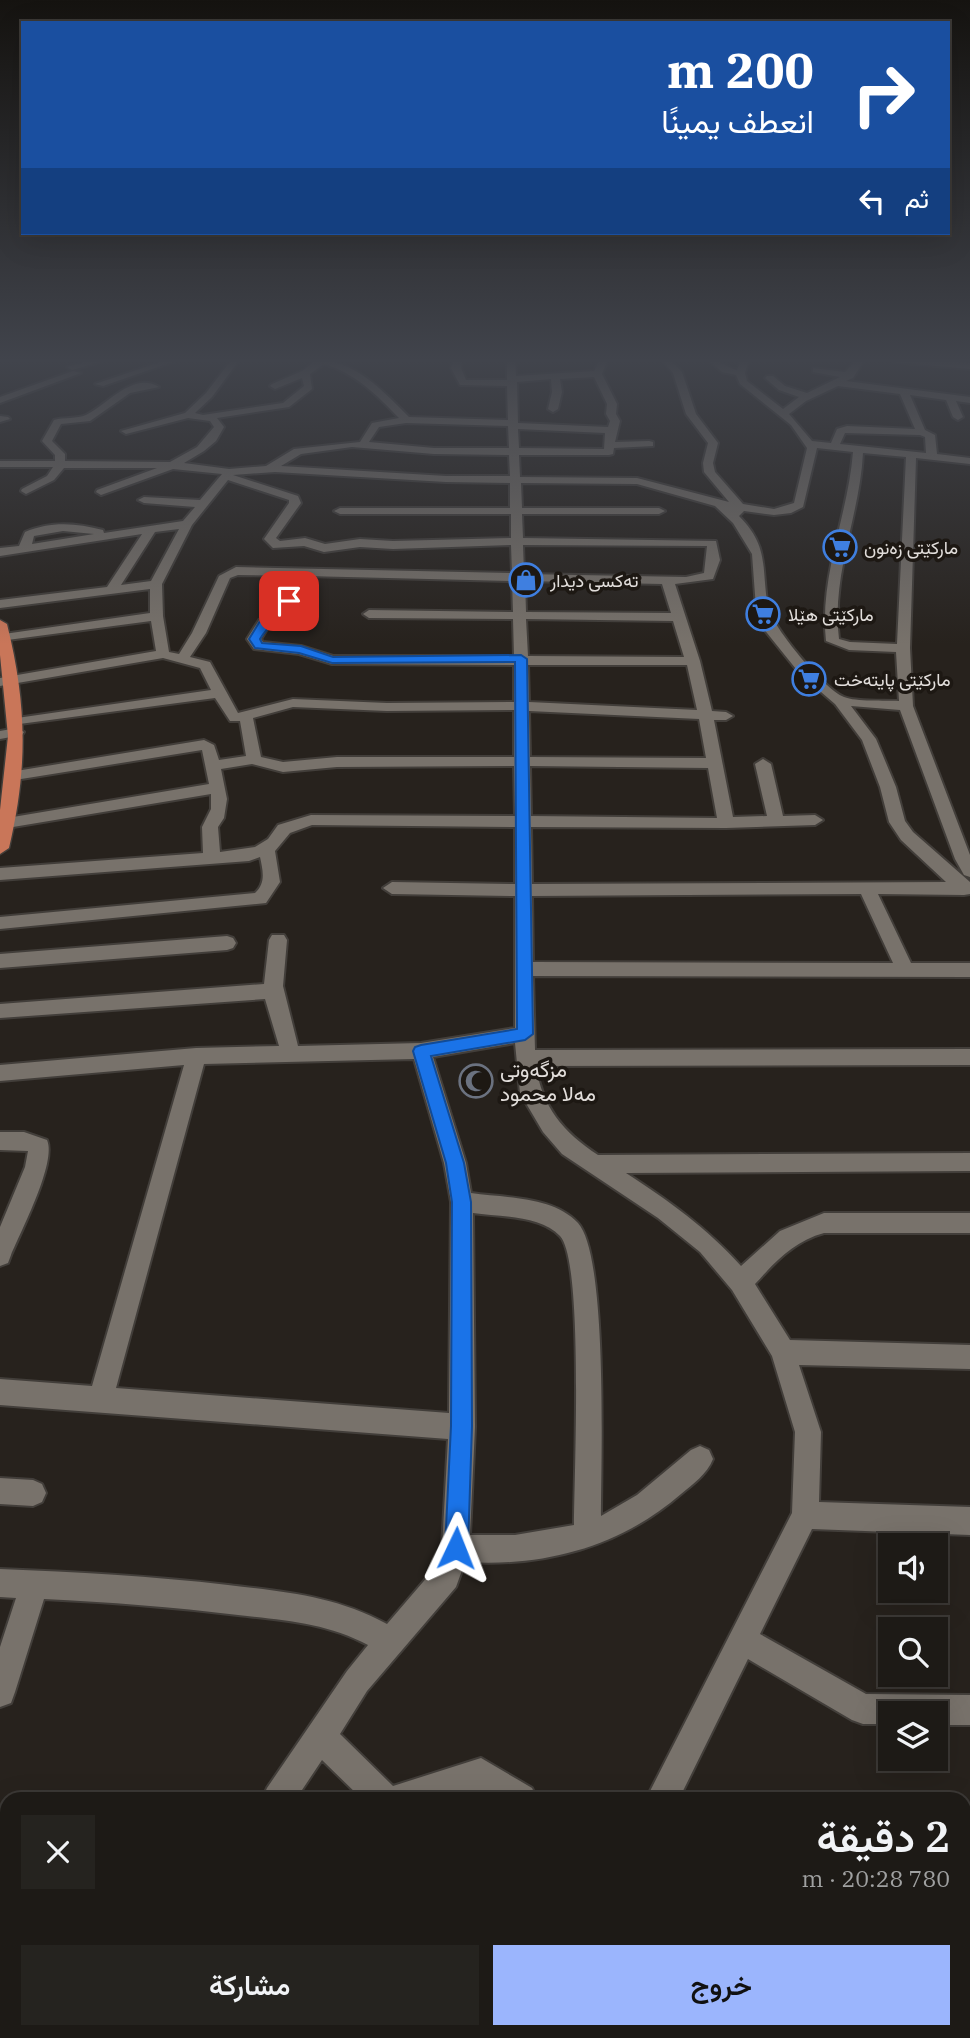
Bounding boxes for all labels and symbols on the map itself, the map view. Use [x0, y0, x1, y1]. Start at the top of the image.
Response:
supermarket icon: مارکێتی زەنون [821, 528, 859, 566]
place label: مارکێتی زەنون [864, 536, 958, 559]
shop icon: تەكسی دیدار [507, 561, 545, 599]
place label: تەكسی دیدار [549, 569, 639, 592]
pin [259, 571, 319, 631]
supermarket icon: مارکێتی هێلا [744, 595, 782, 633]
place label: مارکێتی هێلا [788, 603, 874, 626]
supermarket icon: مارکێتی پایتەخت [790, 660, 828, 698]
place label: مارکێتی پایتەخت [834, 668, 951, 692]
place label: مزگه‌وتی مه‌لا محمود [500, 1055, 596, 1107]
mosque icon: مزگه‌وتی مه‌لا محمود [457, 1062, 495, 1100]
position arrow [419, 1511, 493, 1585]

